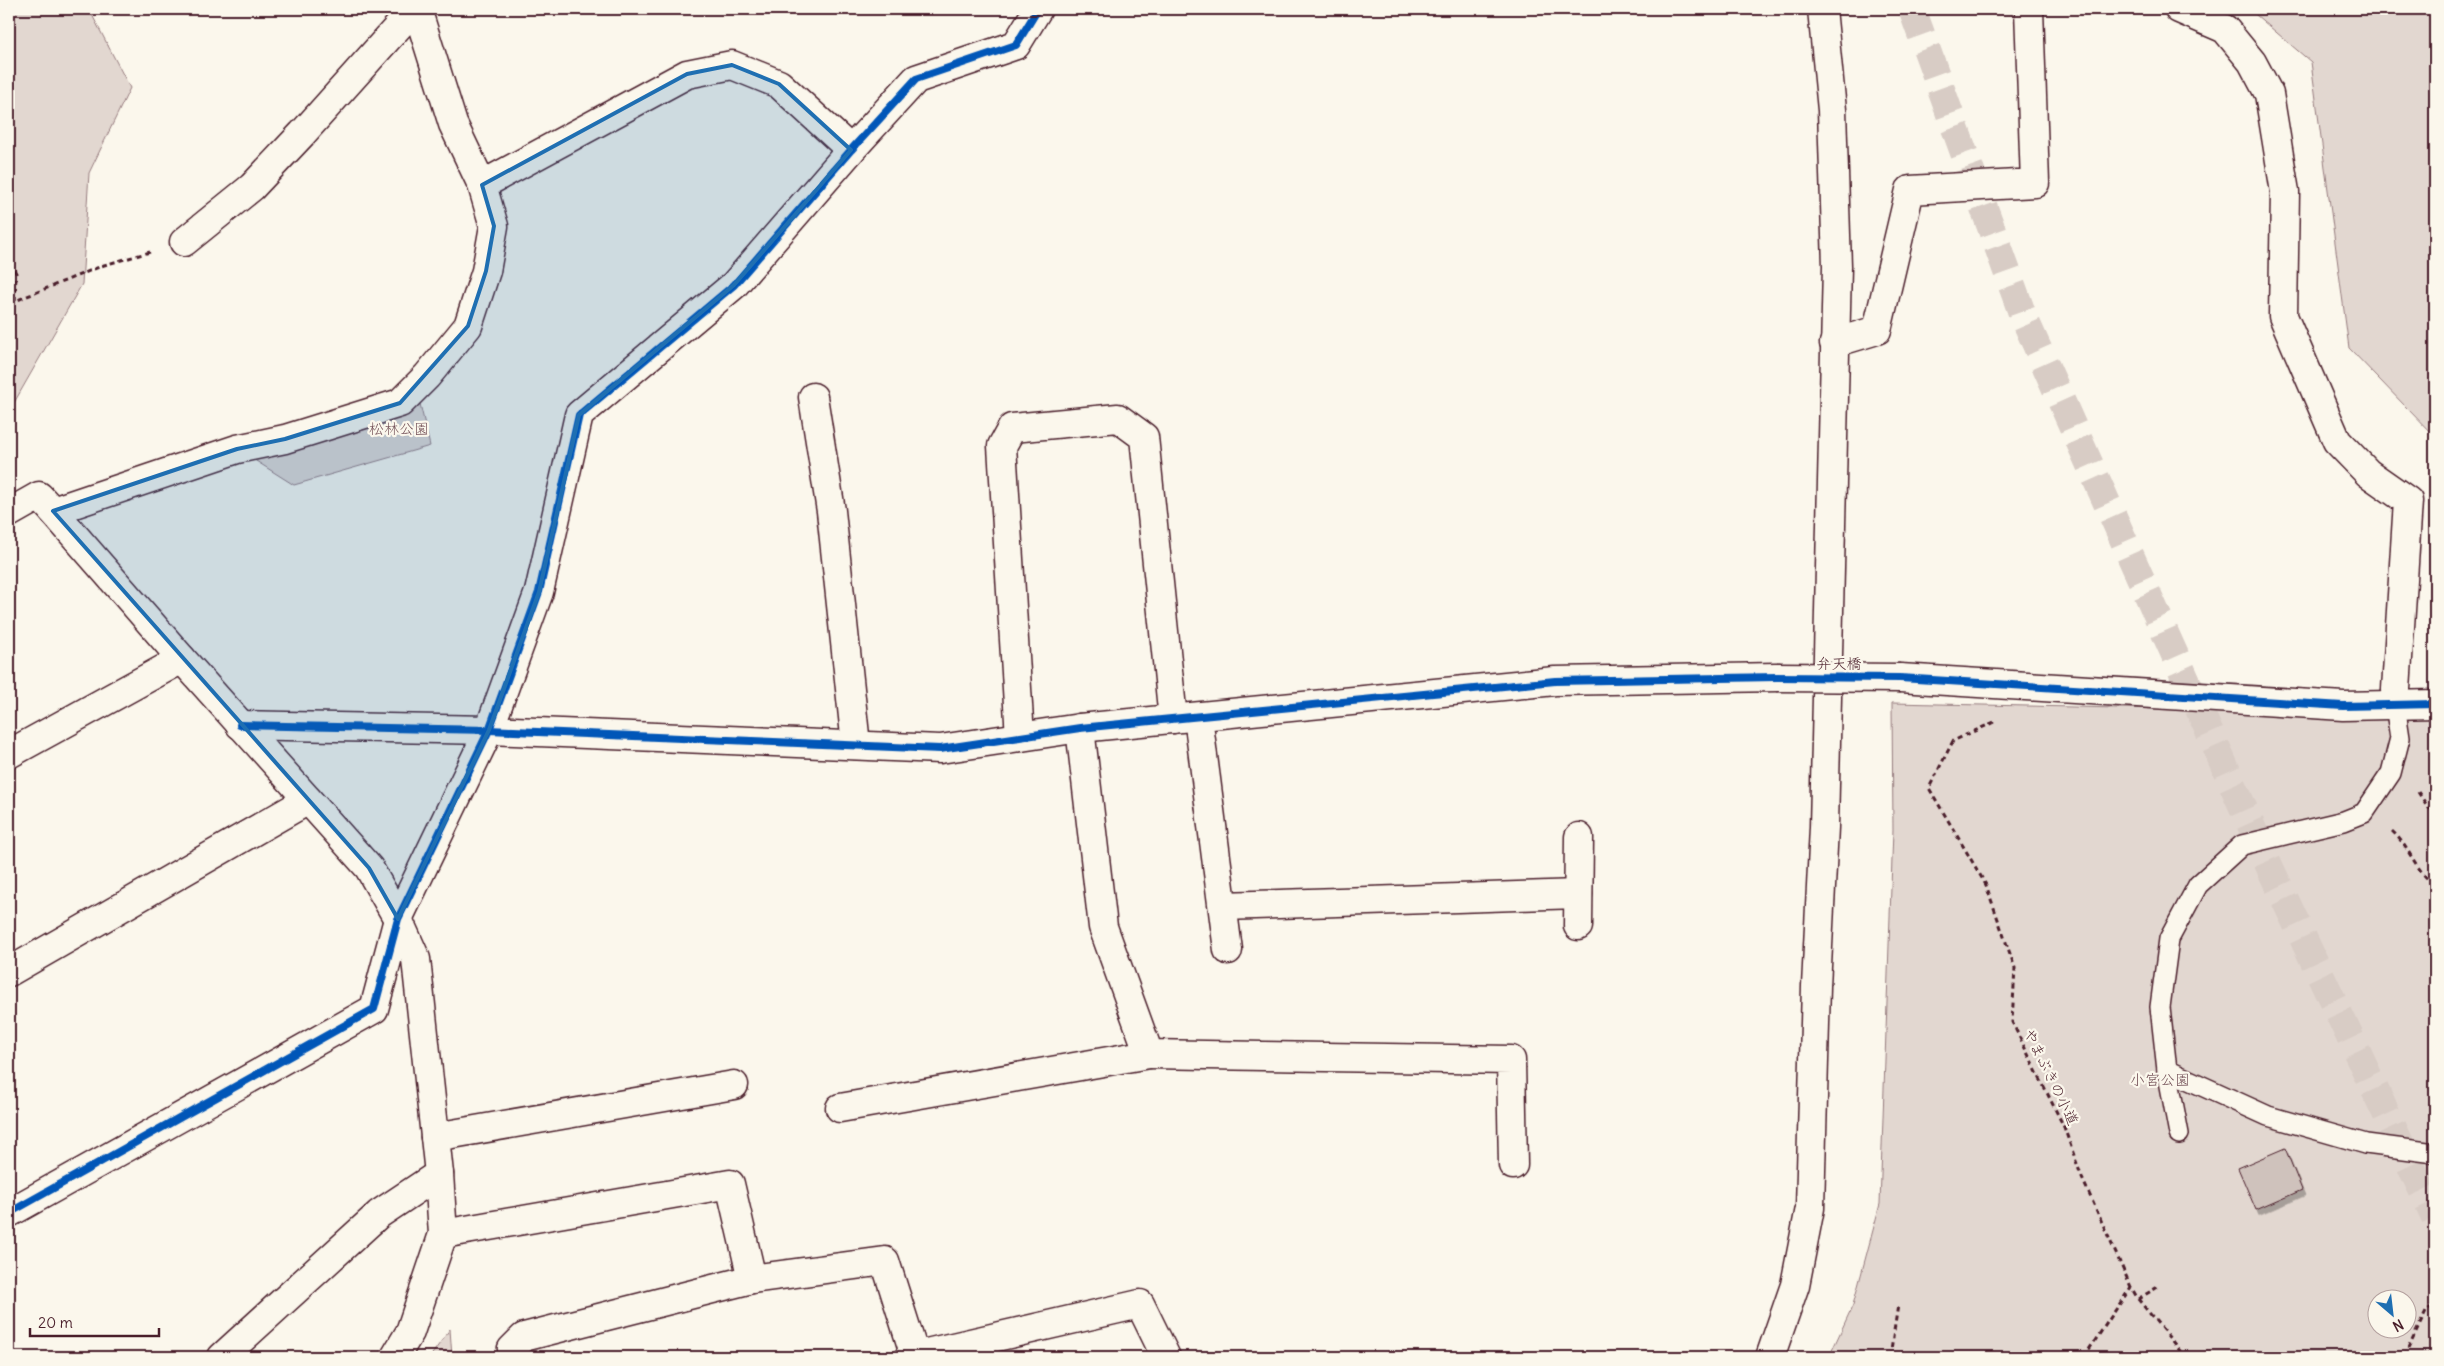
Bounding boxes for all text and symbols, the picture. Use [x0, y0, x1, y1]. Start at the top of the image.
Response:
park label: 松林公園 [369, 419, 429, 438]
street label: 弁天橋 [1816, 654, 1862, 673]
street label: やまぶきの小道 [2020, 1025, 2083, 1128]
park label: 小宮公園 [2130, 1070, 2190, 1089]
north arrow [2366, 1288, 2416, 1338]
scale bar [30, 1306, 159, 1338]
text: 20 m [38, 1313, 73, 1332]
text: N [2390, 1315, 2407, 1336]

